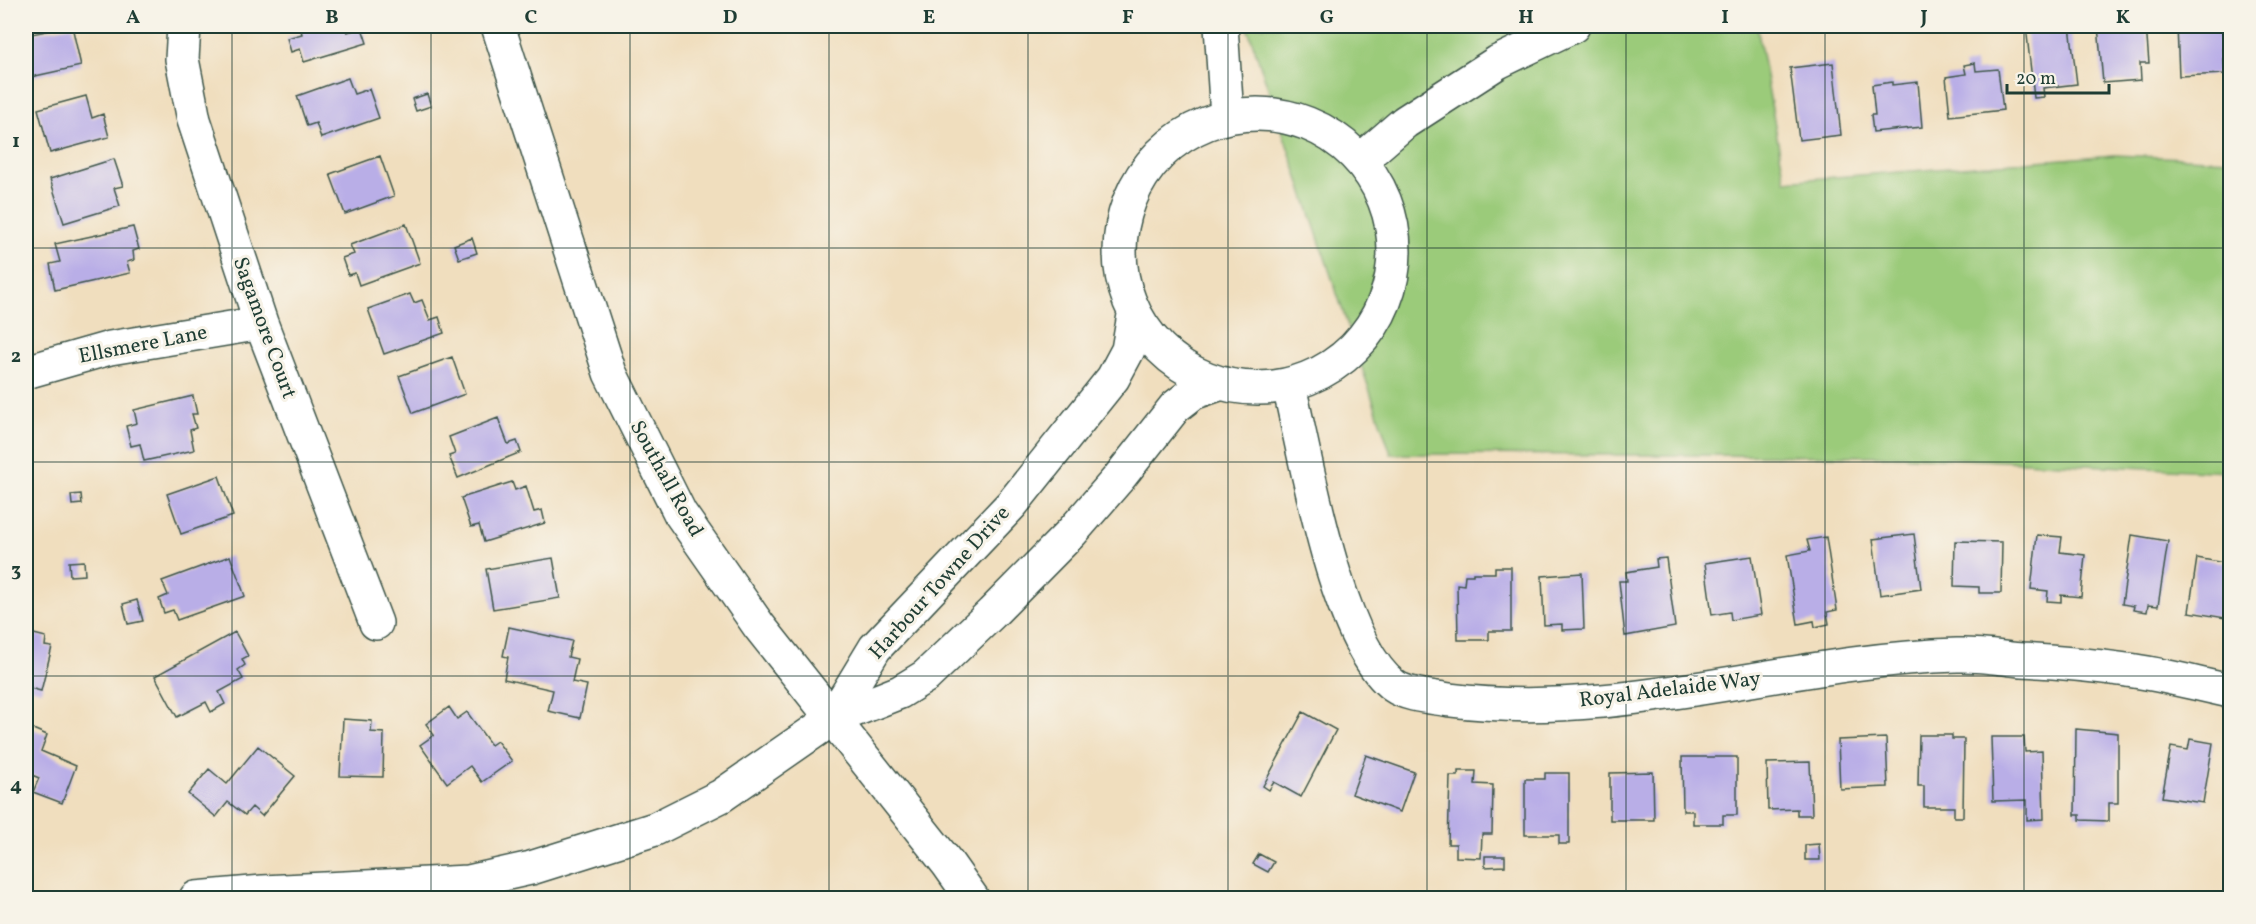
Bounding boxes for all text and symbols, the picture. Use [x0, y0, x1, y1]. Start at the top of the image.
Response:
text: A [126, 4, 140, 32]
text: B [325, 4, 339, 32]
text: C [525, 4, 538, 32]
text: D [723, 4, 737, 32]
text: E [923, 4, 935, 32]
text: F [1122, 4, 1134, 32]
text: G [1320, 4, 1334, 32]
text: H [1518, 4, 1534, 32]
text: I [1721, 4, 1729, 32]
text: J [1919, 4, 1928, 32]
text: K [2116, 4, 2131, 32]
scale bar [2007, 57, 2109, 95]
text: 20 m [2016, 67, 2056, 92]
text: 1 [12, 128, 20, 156]
street label: Sagamore Court [225, 253, 303, 403]
street label: Ellsmere Lane [76, 318, 210, 372]
text: 2 [11, 343, 21, 371]
street label: Southall Road [622, 415, 710, 543]
street label: Harbour Towne Drive [863, 500, 1017, 666]
text: 3 [11, 557, 21, 585]
street label: Royal Adelaide Way [1578, 664, 1763, 716]
text: 4 [10, 772, 22, 800]

